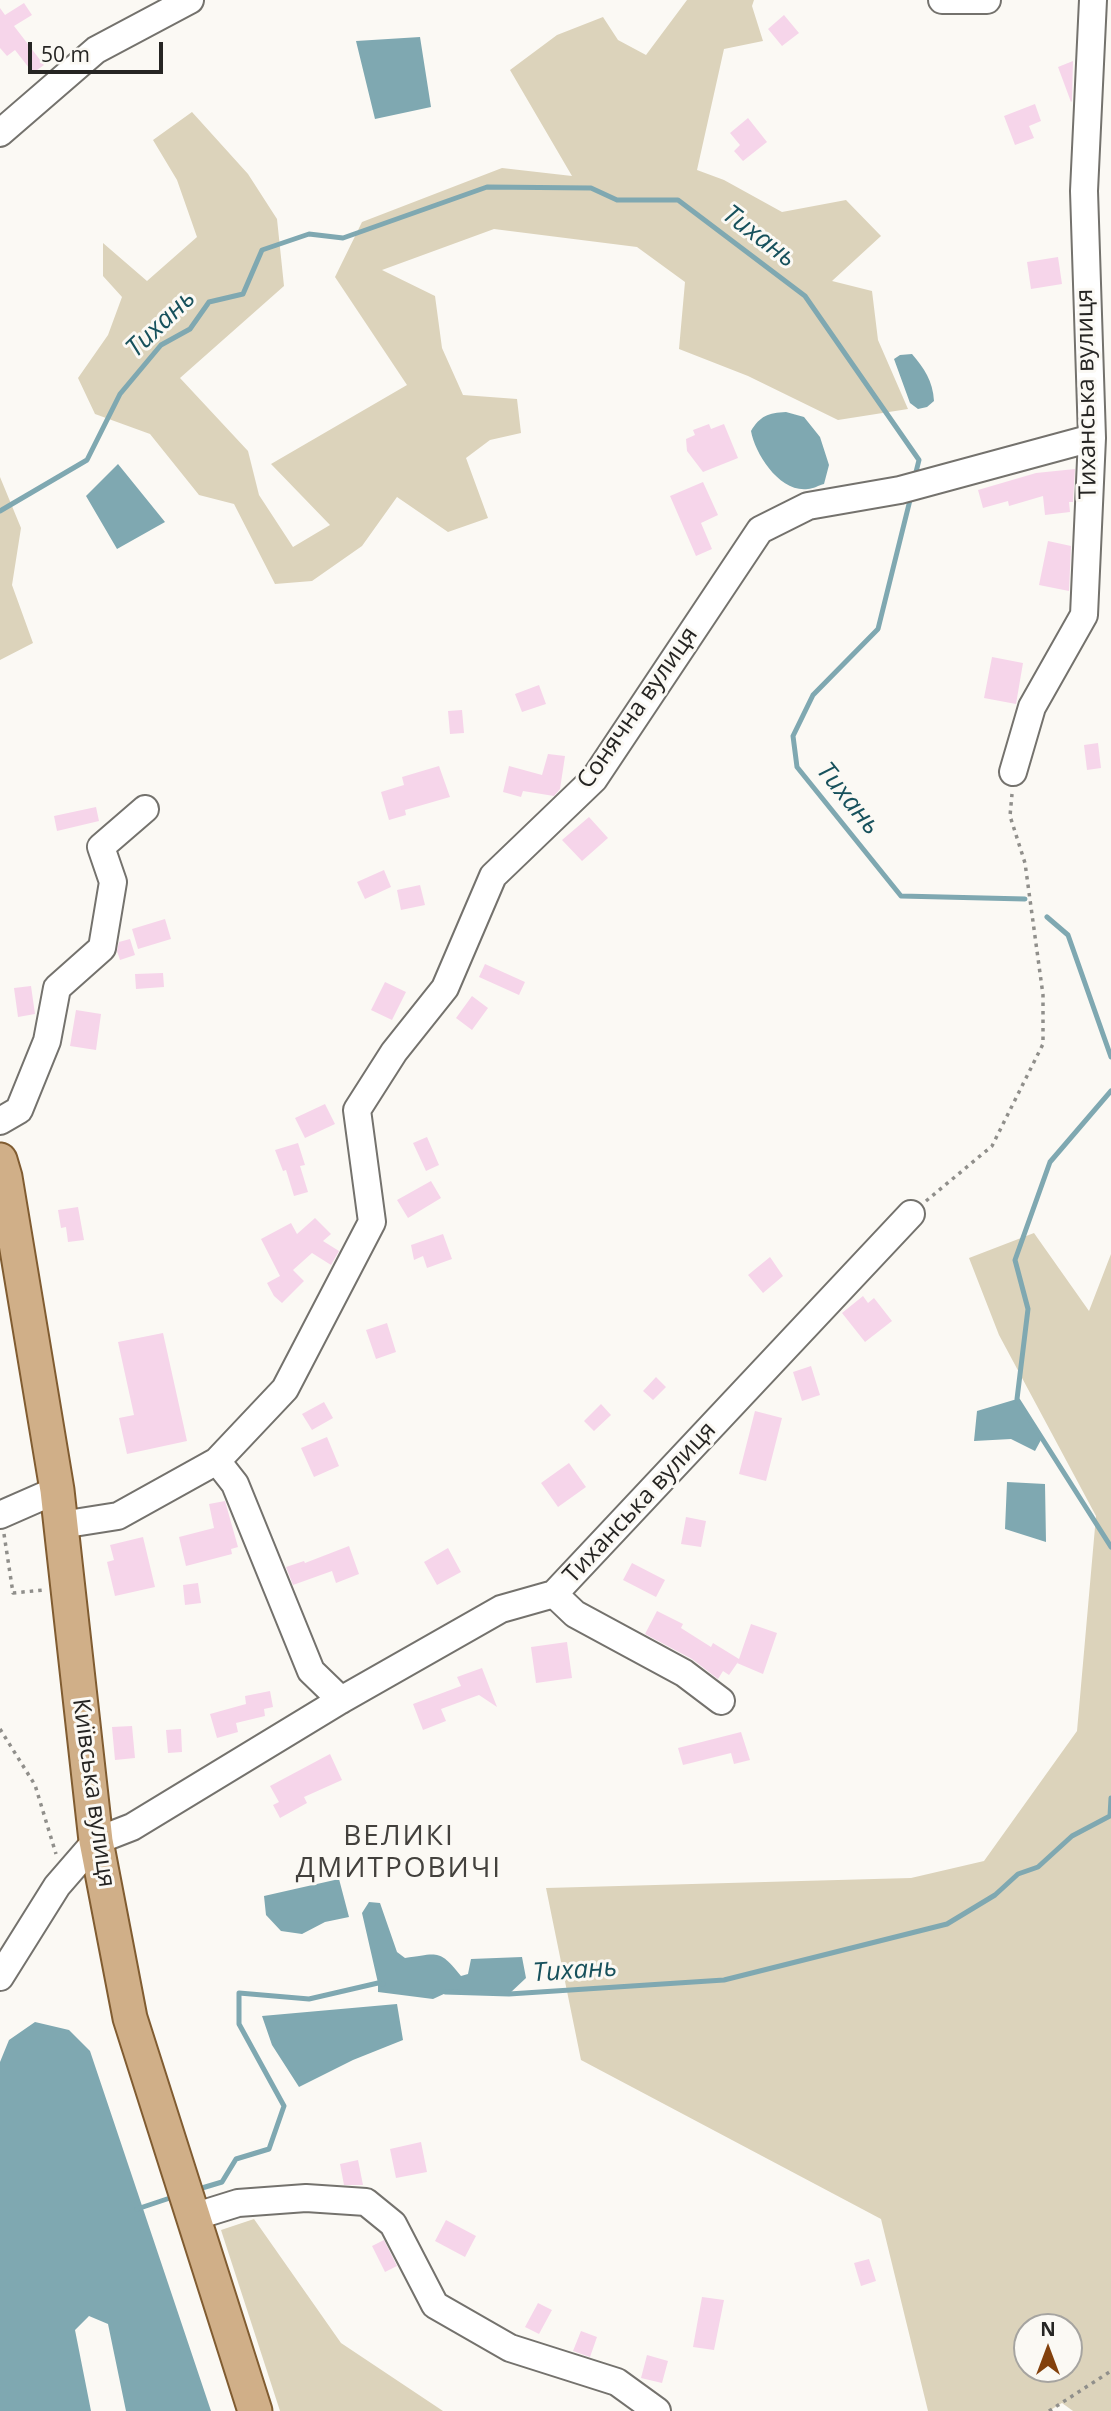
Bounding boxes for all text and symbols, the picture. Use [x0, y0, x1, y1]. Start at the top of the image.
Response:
scale bar [32, 28, 166, 72]
text: 50 m [41, 40, 90, 68]
water label: Тихань [716, 199, 802, 275]
water label: Тихань [120, 284, 202, 364]
street label: Тиханська вулиця [1071, 289, 1103, 499]
street label: Сонячна вулиця [572, 622, 704, 794]
water label: Тихань [809, 756, 887, 842]
street label: Тиханська вулиця [558, 1416, 722, 1590]
street label: Київська вулиця [65, 1697, 121, 1889]
district label: ВЕЛИКІ ДМИТРОВИЧІ [297, 1820, 501, 1886]
water label: Тихань [532, 1953, 618, 1989]
north arrow [1013, 2313, 1083, 2383]
text: N [1040, 2316, 1056, 2342]

